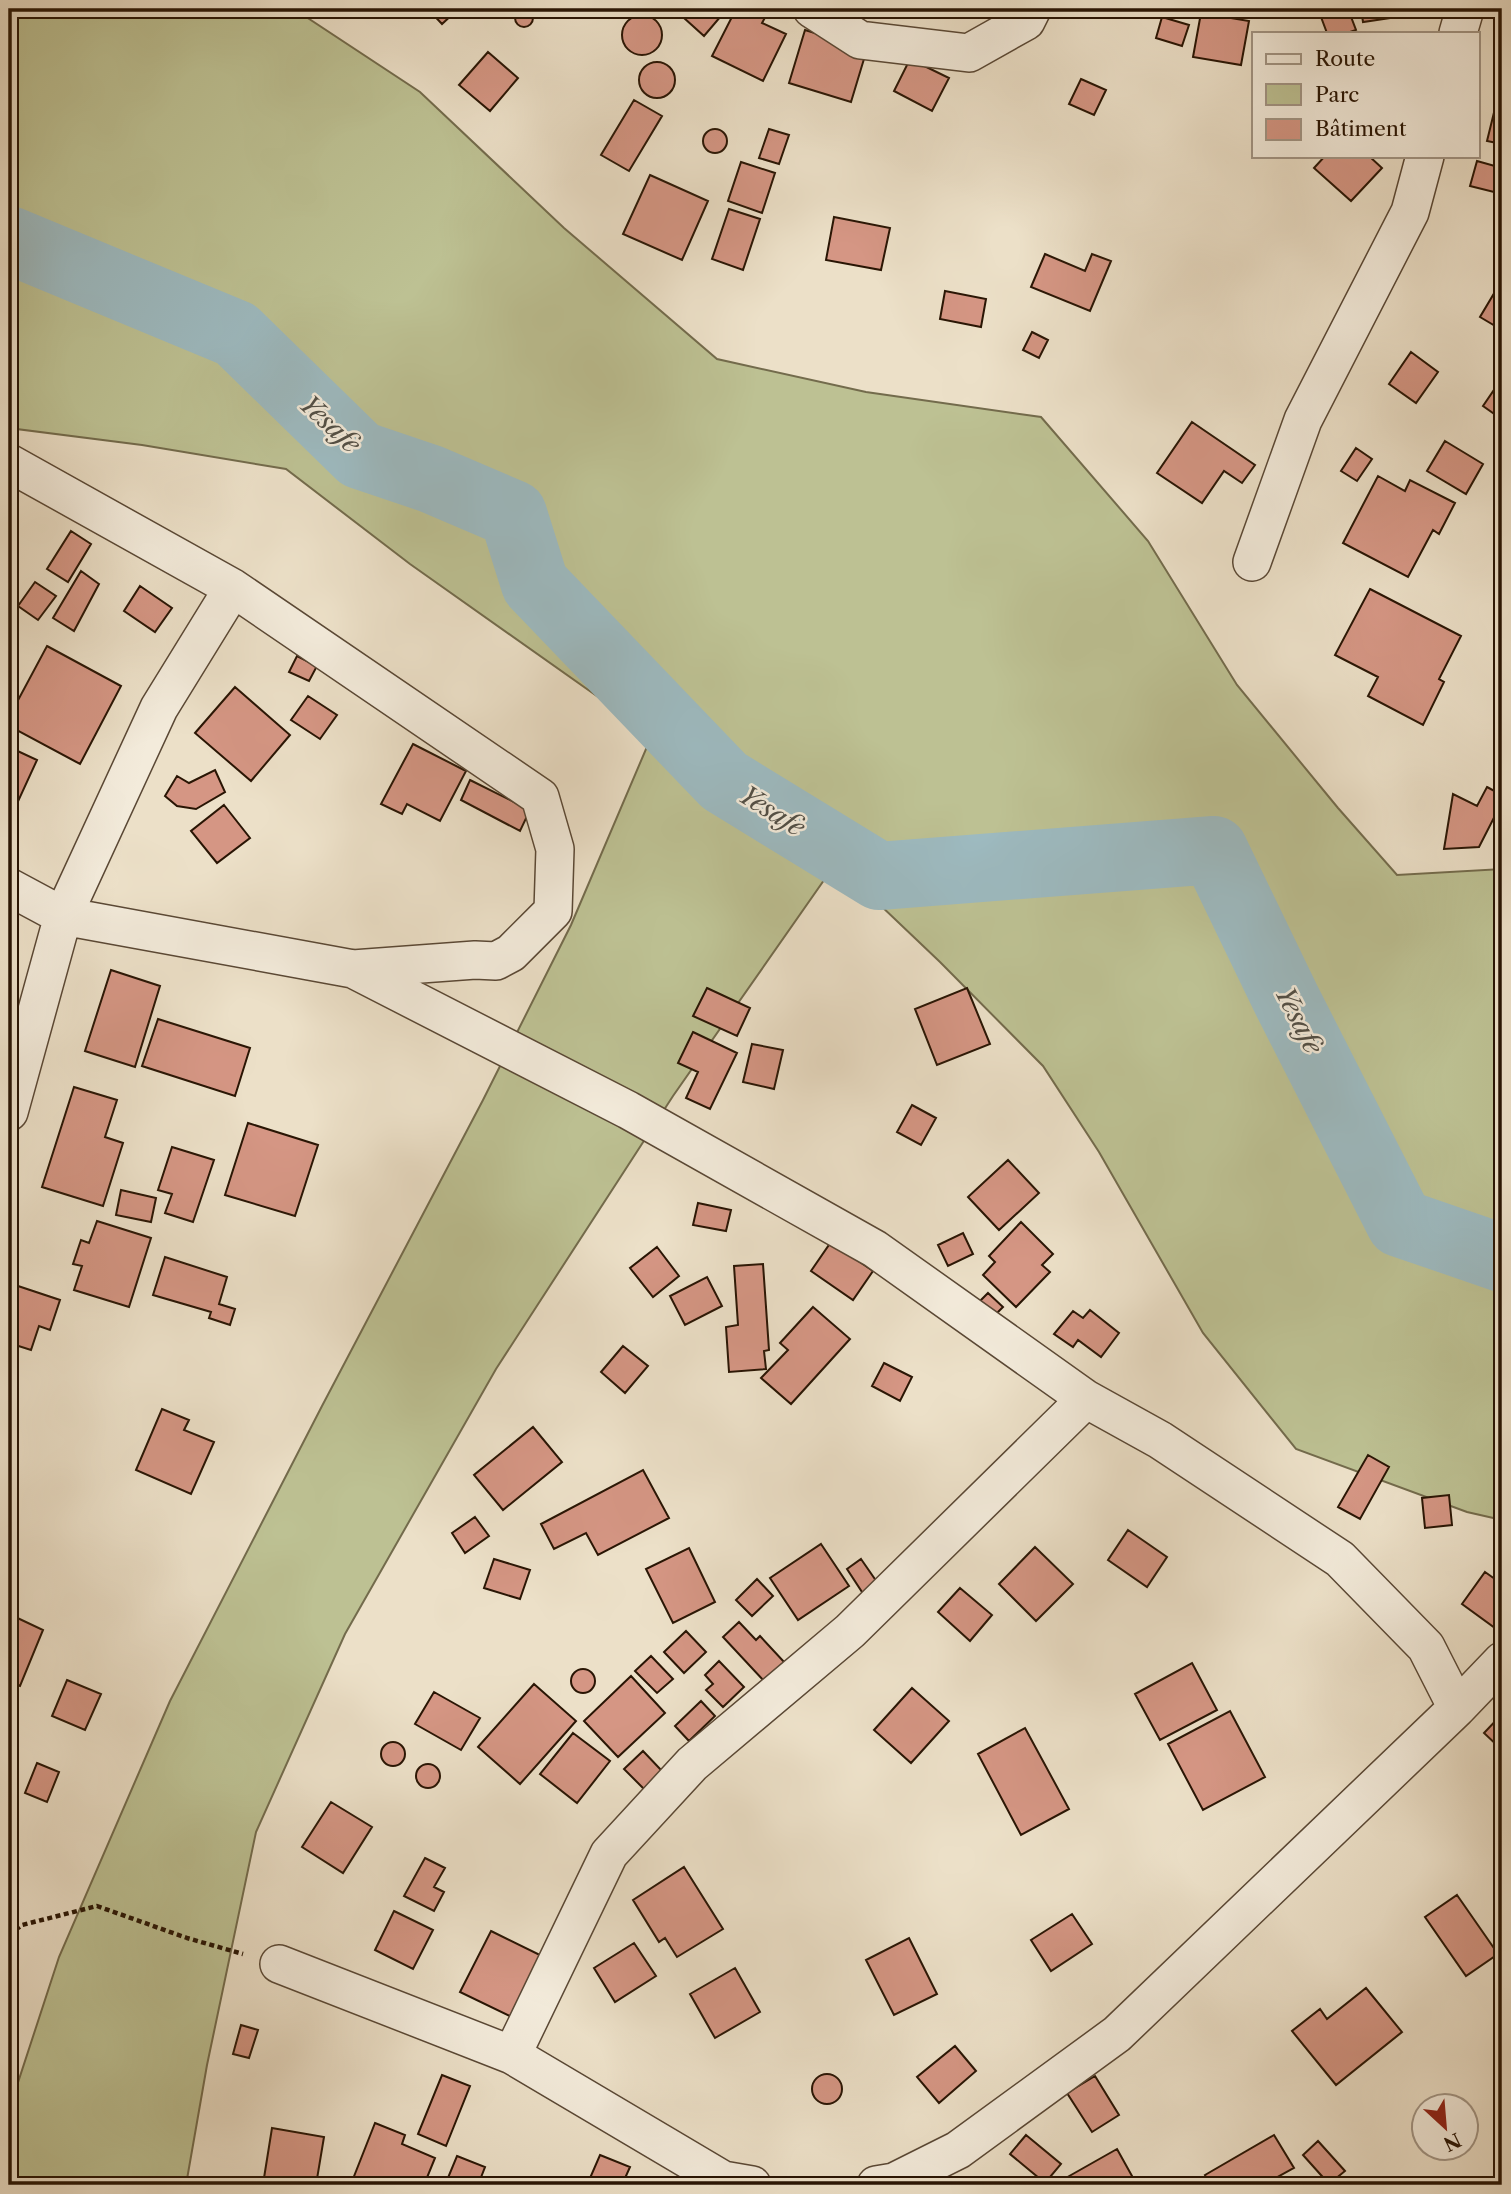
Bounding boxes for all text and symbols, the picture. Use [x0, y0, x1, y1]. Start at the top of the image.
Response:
legend [1252, 32, 1480, 158]
text: Route [1315, 46, 1375, 71]
text: Parc [1315, 82, 1359, 107]
text: Bâtiment [1315, 116, 1407, 141]
water label: Yesafe [293, 388, 368, 461]
water label: Yesafe [733, 779, 812, 844]
water label: Yesafe [1269, 981, 1330, 1060]
north arrow [1410, 2092, 1480, 2162]
text: N [1440, 2128, 1465, 2156]

